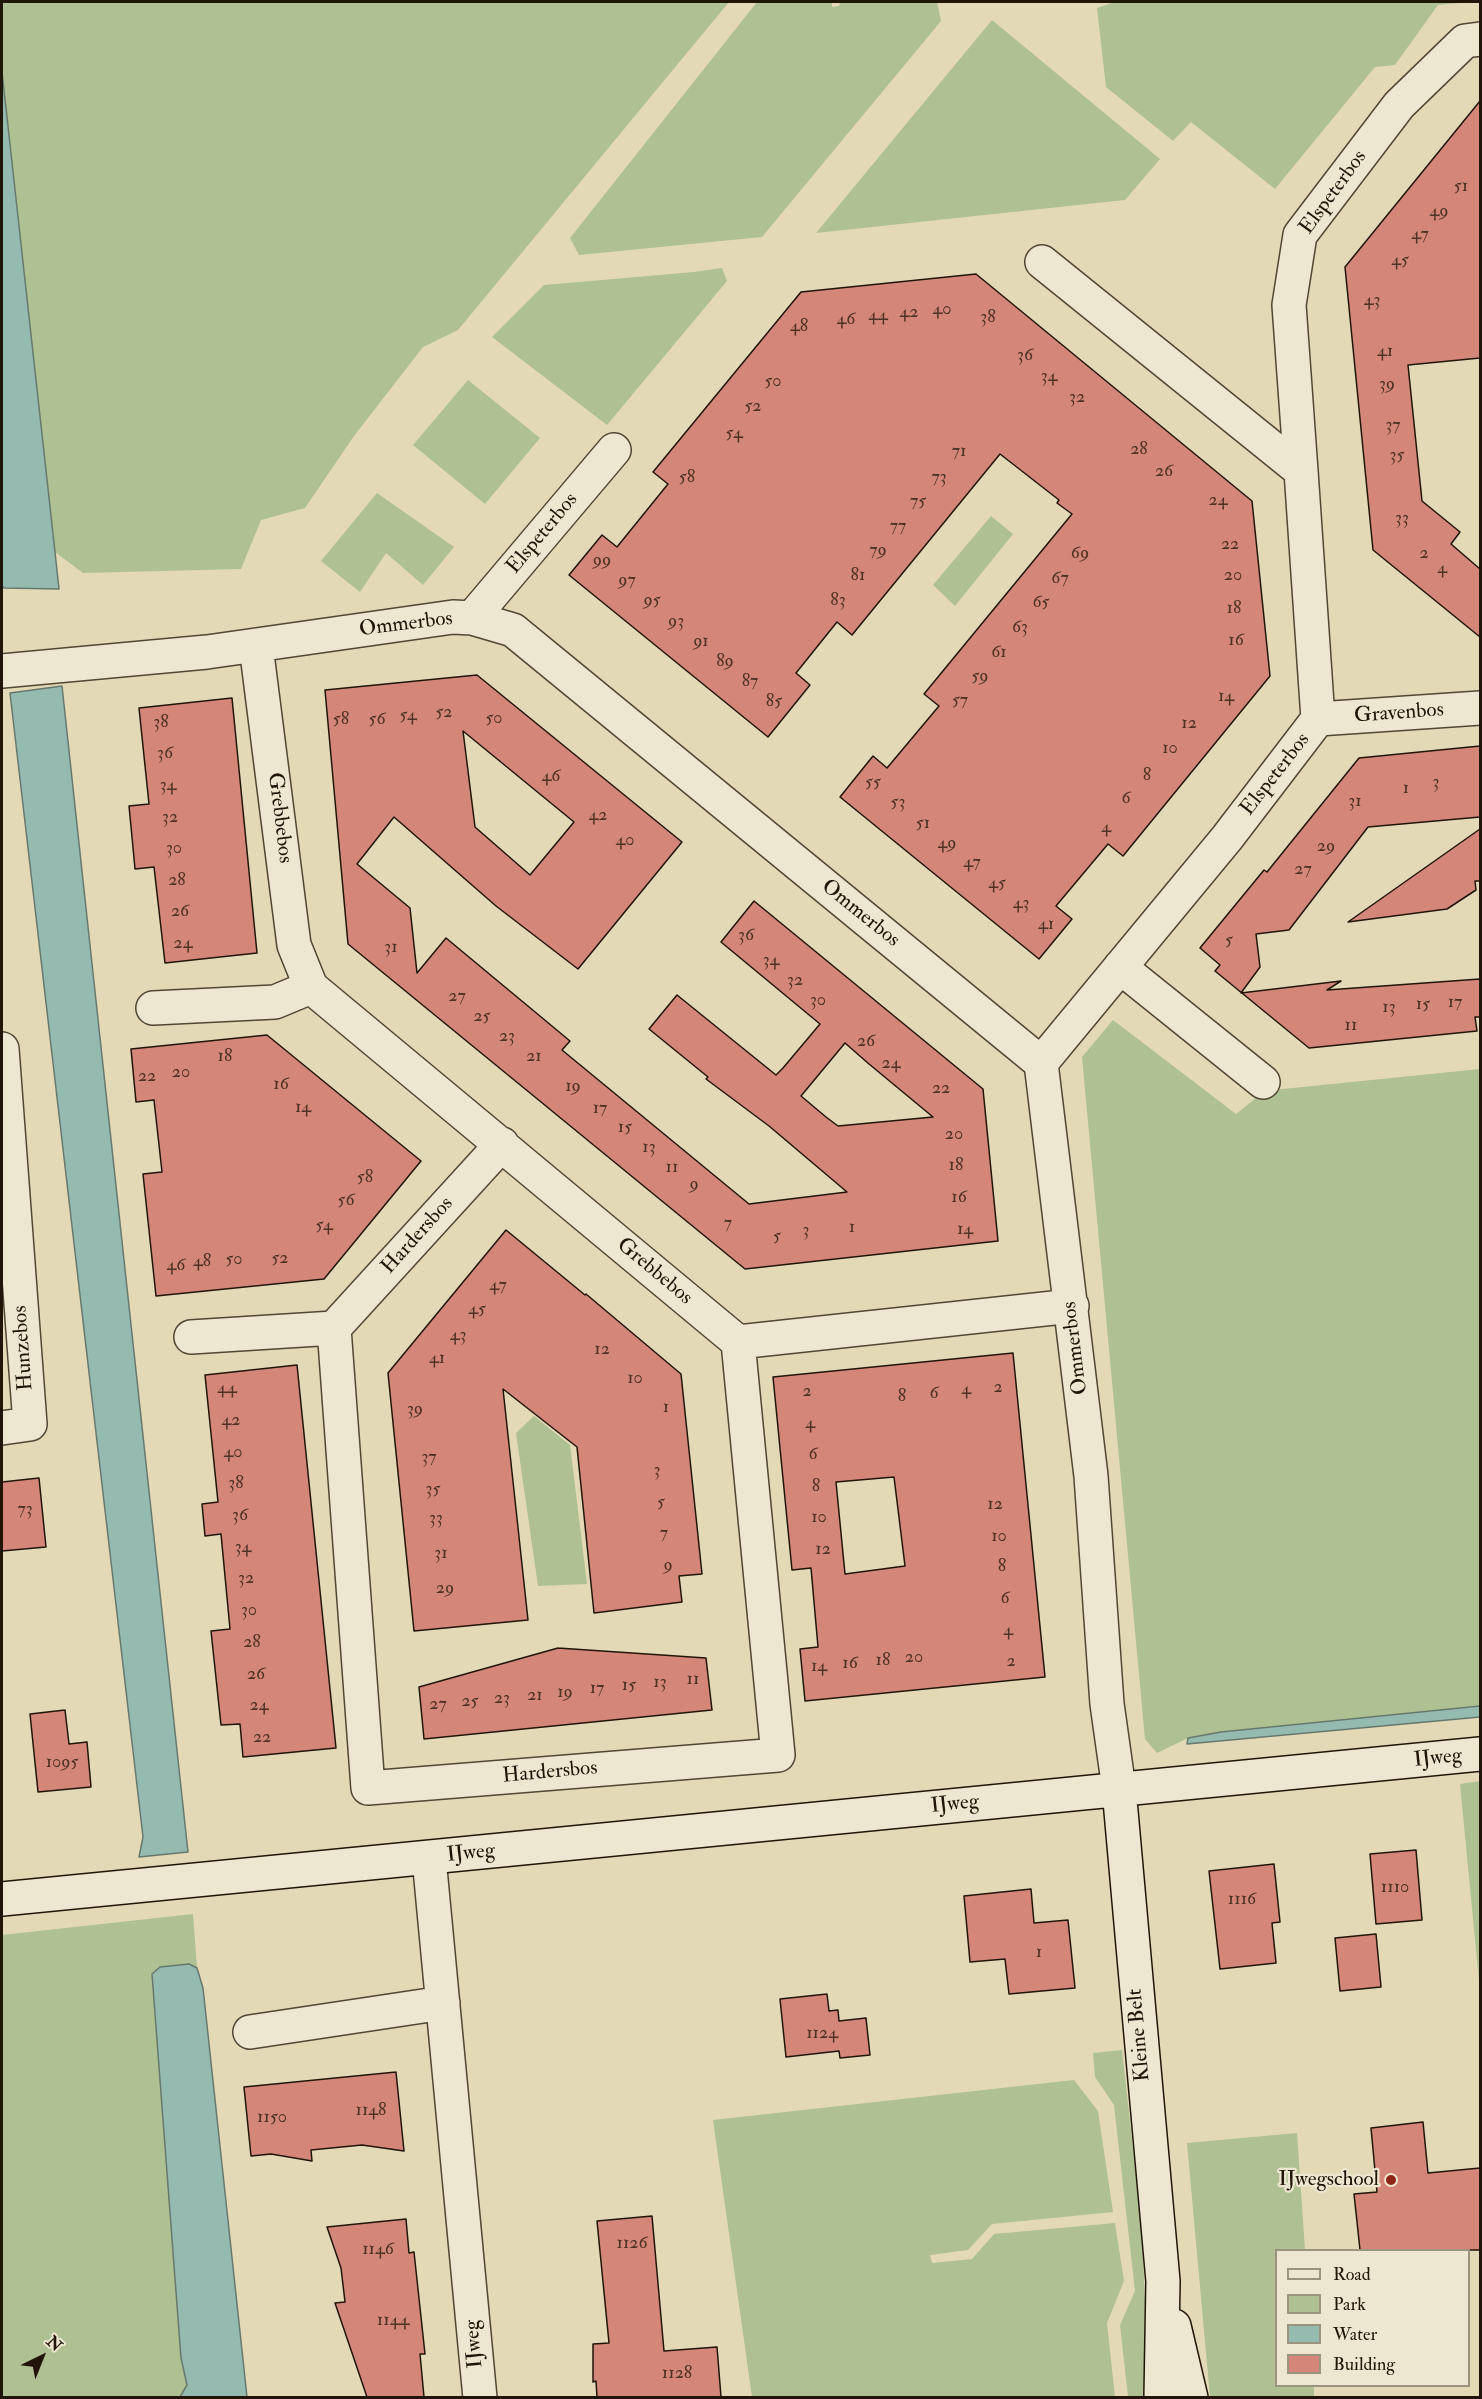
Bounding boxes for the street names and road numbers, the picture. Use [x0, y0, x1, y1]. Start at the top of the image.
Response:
street label: Elspeterbos [1295, 146, 1373, 240]
street label: Elspeterbos [502, 488, 584, 580]
street label: Ommerbos [358, 607, 454, 643]
street label: Gravenbos [1353, 698, 1445, 730]
street label: Elspeterbos [1236, 729, 1316, 821]
street label: Grebbebos [261, 771, 297, 865]
street label: Ommerbos [816, 875, 904, 953]
street label: Hardersbos [377, 1192, 459, 1280]
street label: Grebbebos [611, 1233, 697, 1311]
street label: Ommerbos [1058, 1300, 1094, 1396]
street label: Hunzebos [8, 1305, 40, 1391]
street label: IJweg [1413, 1744, 1463, 1774]
street label: Hardersbos [501, 1756, 599, 1790]
street label: IJweg [930, 1790, 980, 1820]
street label: IJweg [446, 1839, 496, 1869]
street label: Kleine Belt [1123, 1988, 1157, 2082]
street label: IJweg [460, 2319, 490, 2369]

